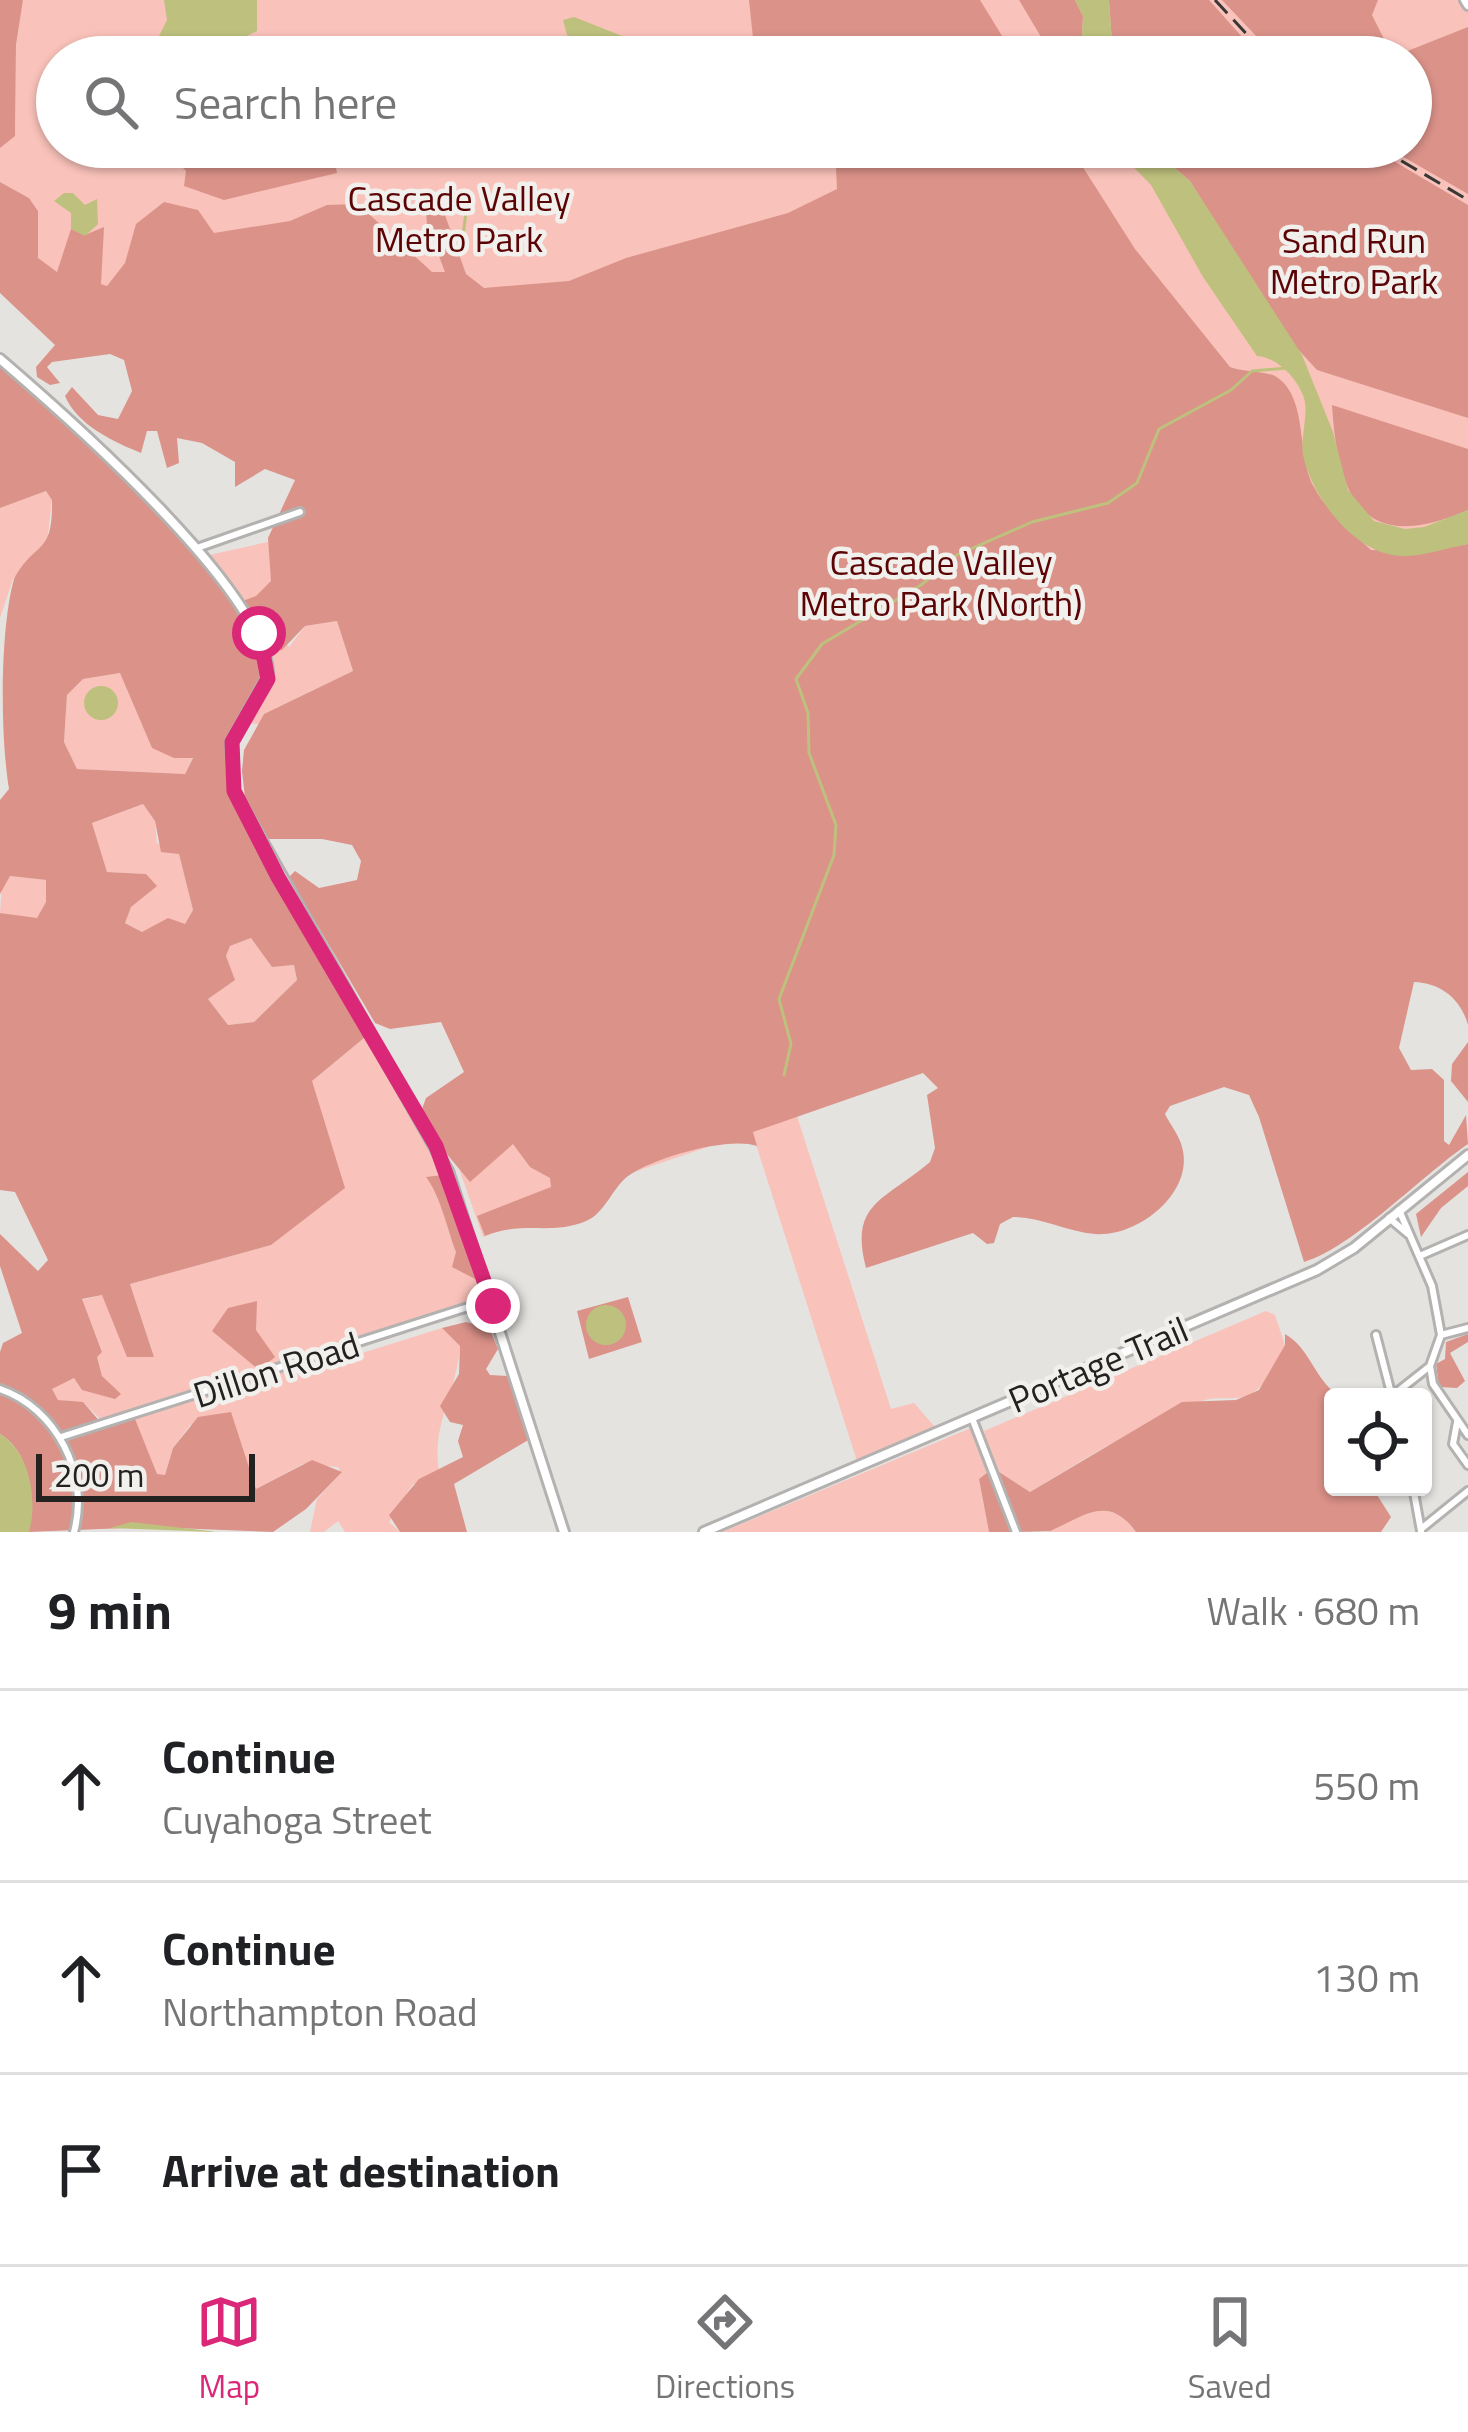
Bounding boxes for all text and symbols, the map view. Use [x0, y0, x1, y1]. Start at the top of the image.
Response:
search box [36, 36, 1432, 168]
text: Search here [174, 68, 397, 136]
icon: search [78, 69, 144, 135]
park label: Cascade Valley Metro Park [347, 170, 571, 266]
park label: Sand Run Metro Park [1270, 212, 1438, 308]
park label: Cascade Valley Metro Park (North) [799, 534, 1083, 630]
route start [232, 606, 286, 660]
route end [466, 1279, 520, 1333]
street label: Portage Trail [1000, 1301, 1196, 1427]
street label: Dillon Road [186, 1316, 366, 1422]
map controls [1324, 1388, 1432, 1496]
button: locate [1324, 1388, 1432, 1496]
scale bar [36, 1448, 255, 1501]
text: 200 m [54, 1450, 144, 1500]
text: 9 min [48, 1571, 172, 1649]
text: Walk · 680 m [1206, 1581, 1420, 1640]
text: Continue [162, 1722, 336, 1790]
icon: ahead [48, 1753, 114, 1819]
text: 550 m [1313, 1756, 1420, 1815]
text: Cuyahoga Street [162, 1790, 432, 1849]
text: Continue [162, 1914, 336, 1982]
icon: ahead [48, 1945, 114, 2011]
text: 130 m [1313, 1948, 1420, 2007]
text: Northampton Road [162, 1982, 478, 2041]
text: Arrive at destination [162, 2136, 560, 2204]
icon: arrive [48, 2137, 114, 2203]
tab: Map [196, 2289, 262, 2411]
tab: Directions [655, 2289, 795, 2411]
tab: Saved [1188, 2289, 1272, 2411]

